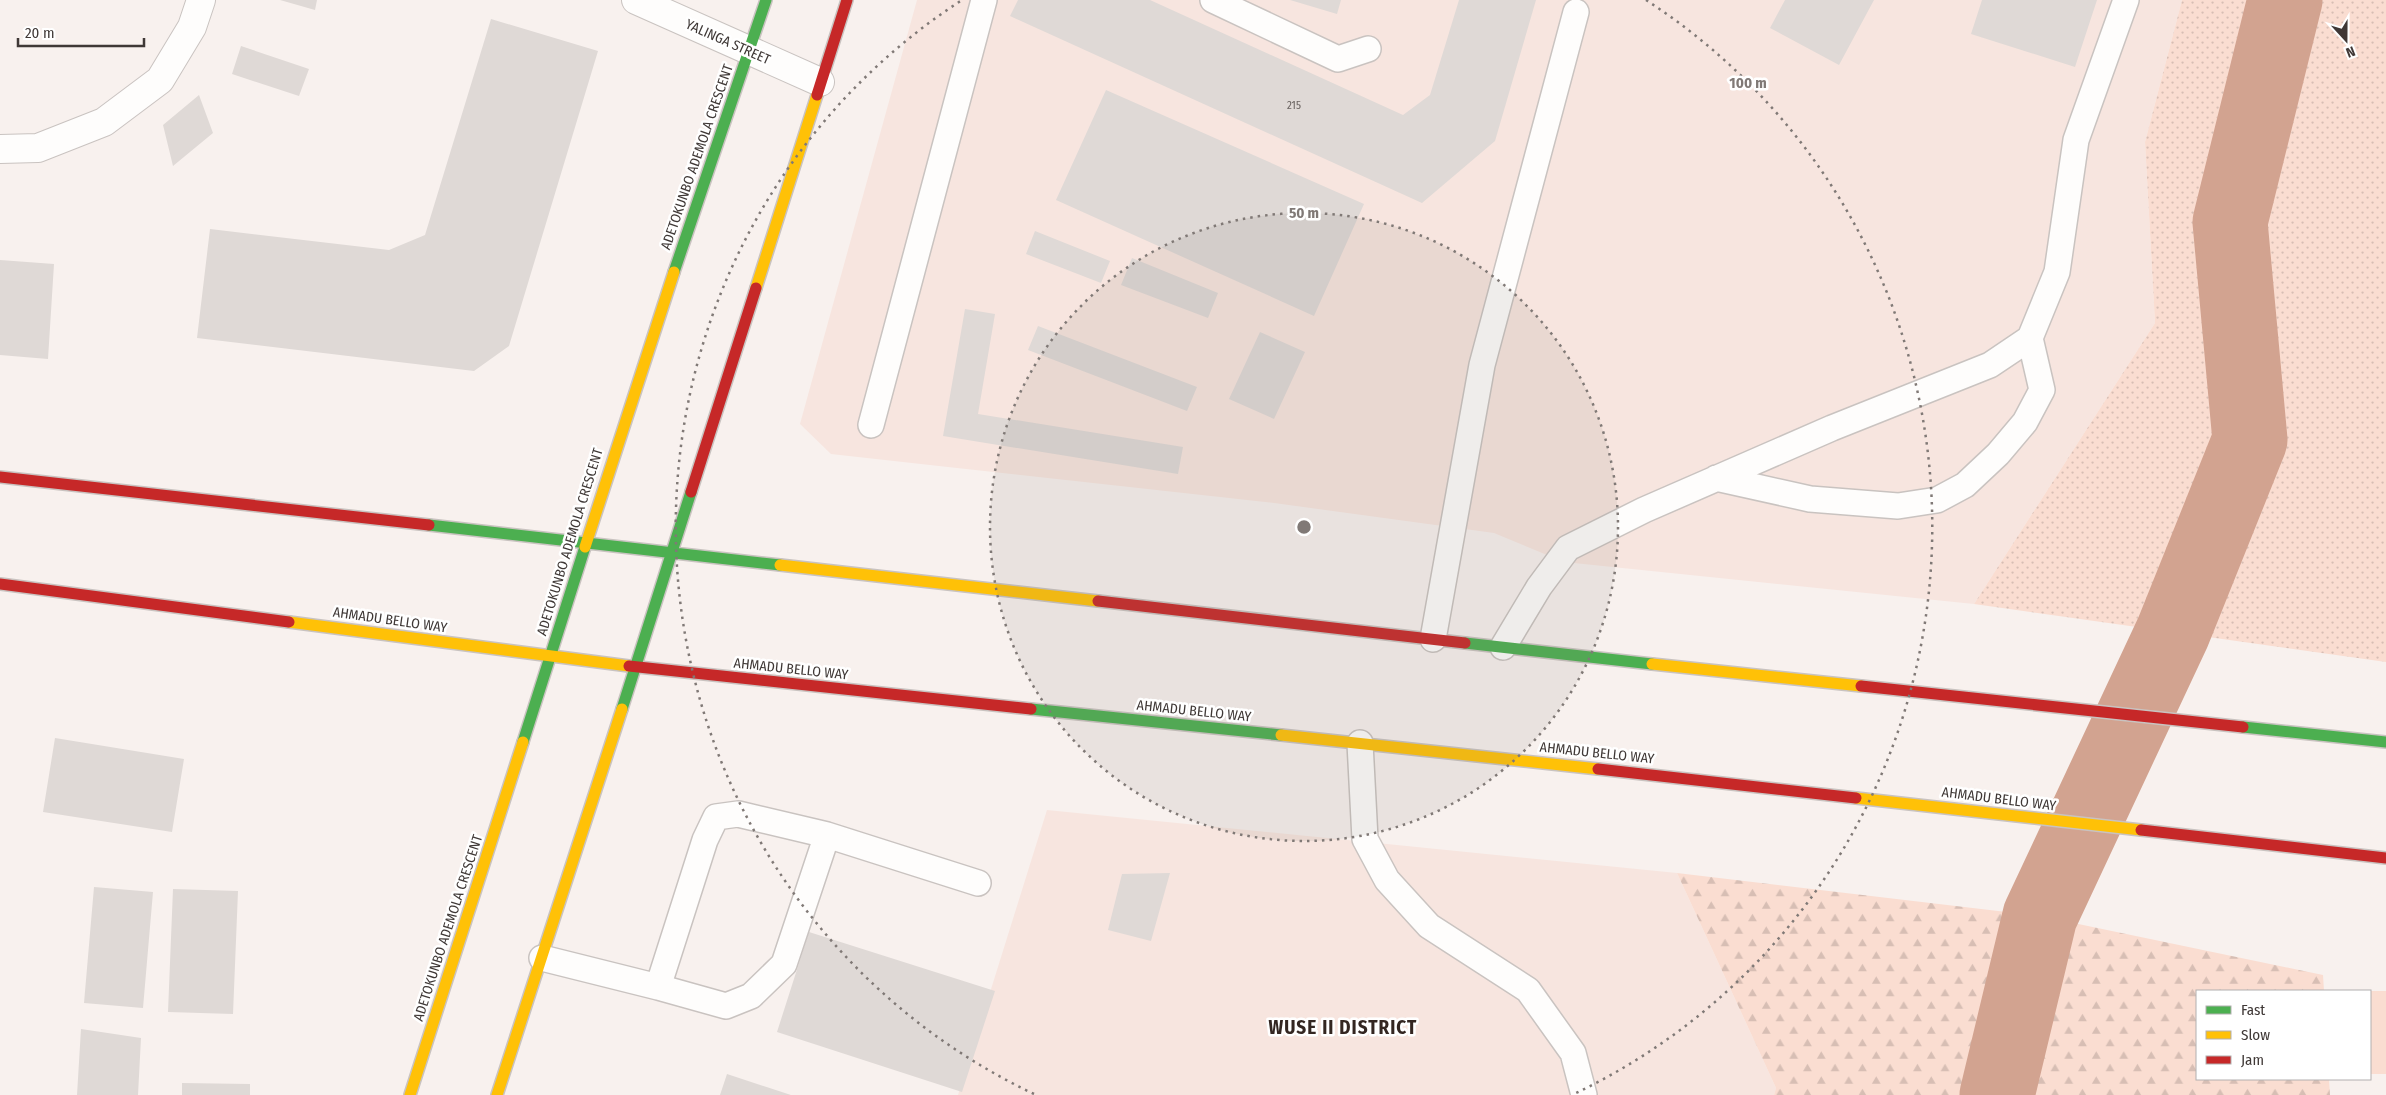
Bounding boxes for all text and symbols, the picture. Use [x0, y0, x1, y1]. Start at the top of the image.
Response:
scale bar [18, 15, 144, 47]
north arrow [2321, 15, 2371, 65]
street label: YALINGA STREET [683, 16, 774, 68]
text: 20 m [25, 24, 55, 42]
text: N [2344, 42, 2357, 61]
street label: ADETOKUNBO ADEMOLA CRESCENT [657, 62, 737, 252]
text: 100 m [1729, 74, 1767, 92]
house number: 215 [1287, 99, 1301, 112]
text: 50 m [1289, 204, 1319, 222]
street label: ADETOKUNBO ADEMOLA CRESCENT [533, 446, 607, 638]
centre of rings [1295, 518, 1313, 536]
street label: AHMADU BELLO WAY [332, 604, 448, 636]
street label: AHMADU BELLO WAY [733, 655, 849, 683]
street label: AHMADU BELLO WAY [1136, 697, 1252, 725]
street label: AHMADU BELLO WAY [1539, 739, 1655, 767]
street label: AHMADU BELLO WAY [1941, 784, 2057, 814]
street label: ADETOKUNBO ADEMOLA CRESCENT [410, 832, 486, 1023]
legend [2196, 990, 2371, 1080]
text: Fast [2241, 1001, 2265, 1019]
district label: WUSE II DISTRICT [1269, 1016, 1417, 1039]
text: Slow [2241, 1026, 2270, 1044]
text: Jam [2241, 1051, 2264, 1069]

